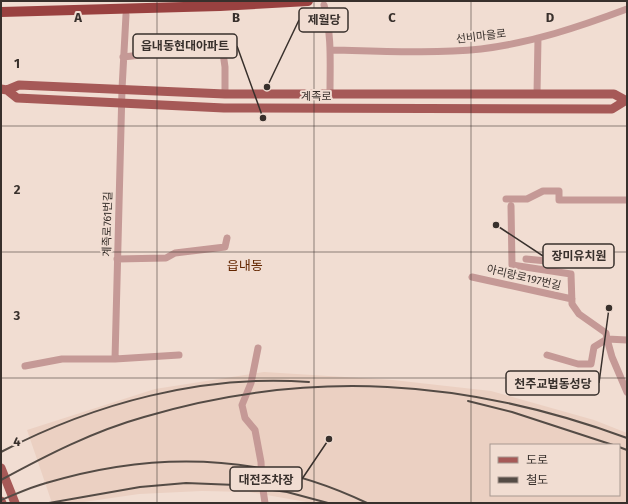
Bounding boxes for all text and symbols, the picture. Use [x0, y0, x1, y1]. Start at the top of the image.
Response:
callout: 제월당 [299, 8, 348, 32]
text: A [73, 10, 82, 25]
text: B [232, 10, 240, 25]
text: C [388, 10, 396, 25]
text: D [546, 10, 555, 25]
text: 제월당 [307, 13, 341, 27]
street label: 선비마을로 [455, 27, 507, 46]
callout: 읍내동현대아파트 [133, 34, 237, 58]
text: 읍내동현대아파트 [141, 39, 229, 53]
text: 1 [14, 56, 20, 71]
street label: 계족로 [301, 90, 331, 103]
text: 2 [14, 182, 21, 197]
street label: 계족로761번길 [100, 191, 115, 257]
callout: 장미유치원 [543, 244, 614, 268]
text: 장미유치원 [551, 249, 607, 263]
district label: 읍내동 [227, 258, 263, 273]
street label: 아리랑로197번길 [485, 263, 562, 292]
text: 3 [13, 308, 21, 323]
callout: 천주교법동성당 [506, 371, 599, 395]
text: 천주교법동성당 [514, 377, 592, 391]
text: 4 [13, 434, 21, 449]
legend [490, 444, 620, 496]
text: 도로 [526, 453, 548, 467]
callout: 대전조차장 [230, 467, 302, 491]
text: 대전조차장 [238, 473, 294, 487]
text: 철도 [526, 473, 548, 487]

